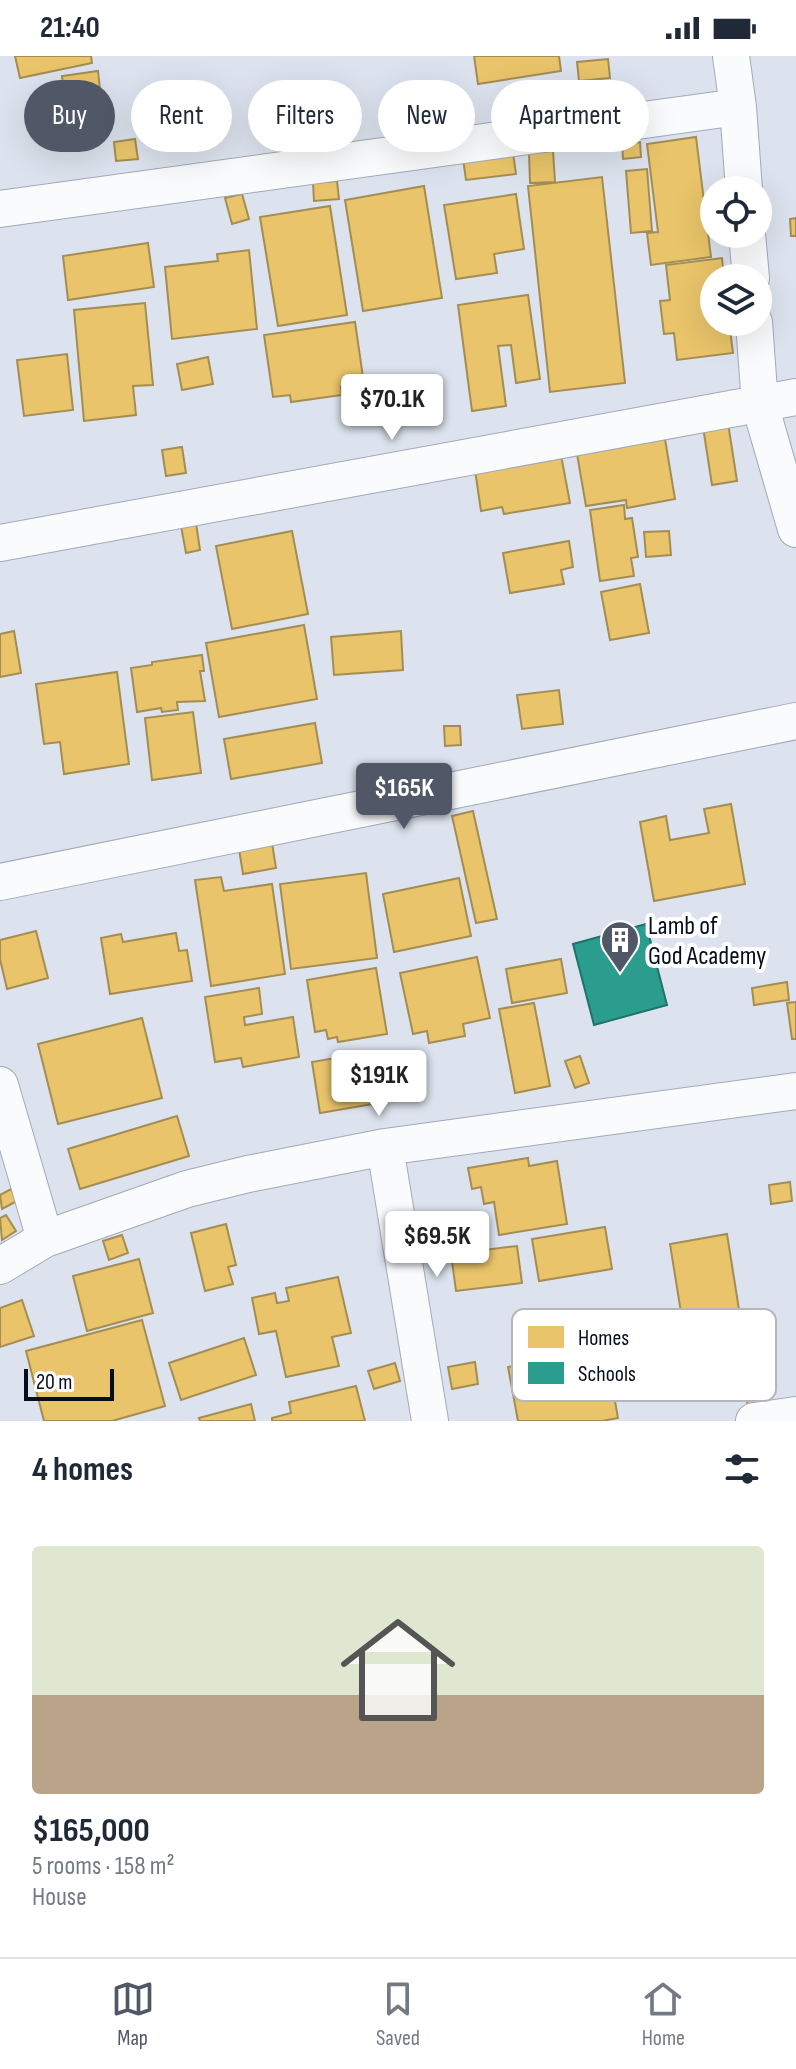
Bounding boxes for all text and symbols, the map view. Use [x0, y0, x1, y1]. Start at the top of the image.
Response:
text: 21:40 [40, 10, 100, 46]
chip: Buy [24, 80, 115, 152]
chip: Rent [131, 80, 232, 152]
chip: Filters [248, 80, 362, 152]
chip: New [378, 80, 475, 152]
chip: Apartment [491, 80, 649, 152]
map controls [700, 176, 772, 336]
button: locate [700, 176, 772, 248]
button: layers [700, 264, 772, 336]
pin: $70.1K [327, 374, 457, 442]
text: $70.1K [359, 384, 425, 415]
pin: $165K [348, 763, 460, 831]
text: $165K [374, 773, 434, 804]
place label: Lamb of God Academy [648, 911, 766, 972]
building icon: Lamb of God Academy [599, 919, 641, 974]
pin: $191K [323, 1050, 435, 1118]
text: $191K [349, 1060, 409, 1091]
pin: $69.5K [372, 1211, 502, 1279]
text: $69.5K [403, 1221, 471, 1252]
legend [512, 1309, 776, 1401]
text: Homes [578, 1325, 629, 1352]
text: Schools [578, 1361, 636, 1388]
scale bar [24, 1365, 114, 1401]
text: 20 m [36, 1369, 73, 1396]
icon: filters [720, 1447, 764, 1491]
text: 4 homes [32, 1449, 133, 1490]
icon: home [326, 1598, 470, 1742]
text: $165,000 [32, 1810, 150, 1851]
text: 5 rooms · 158 m² [32, 1851, 175, 1882]
text: House [32, 1882, 87, 1913]
tab: Map [111, 1977, 155, 2052]
tab: Saved [376, 1977, 420, 2052]
tab: Home [641, 1977, 685, 2052]

